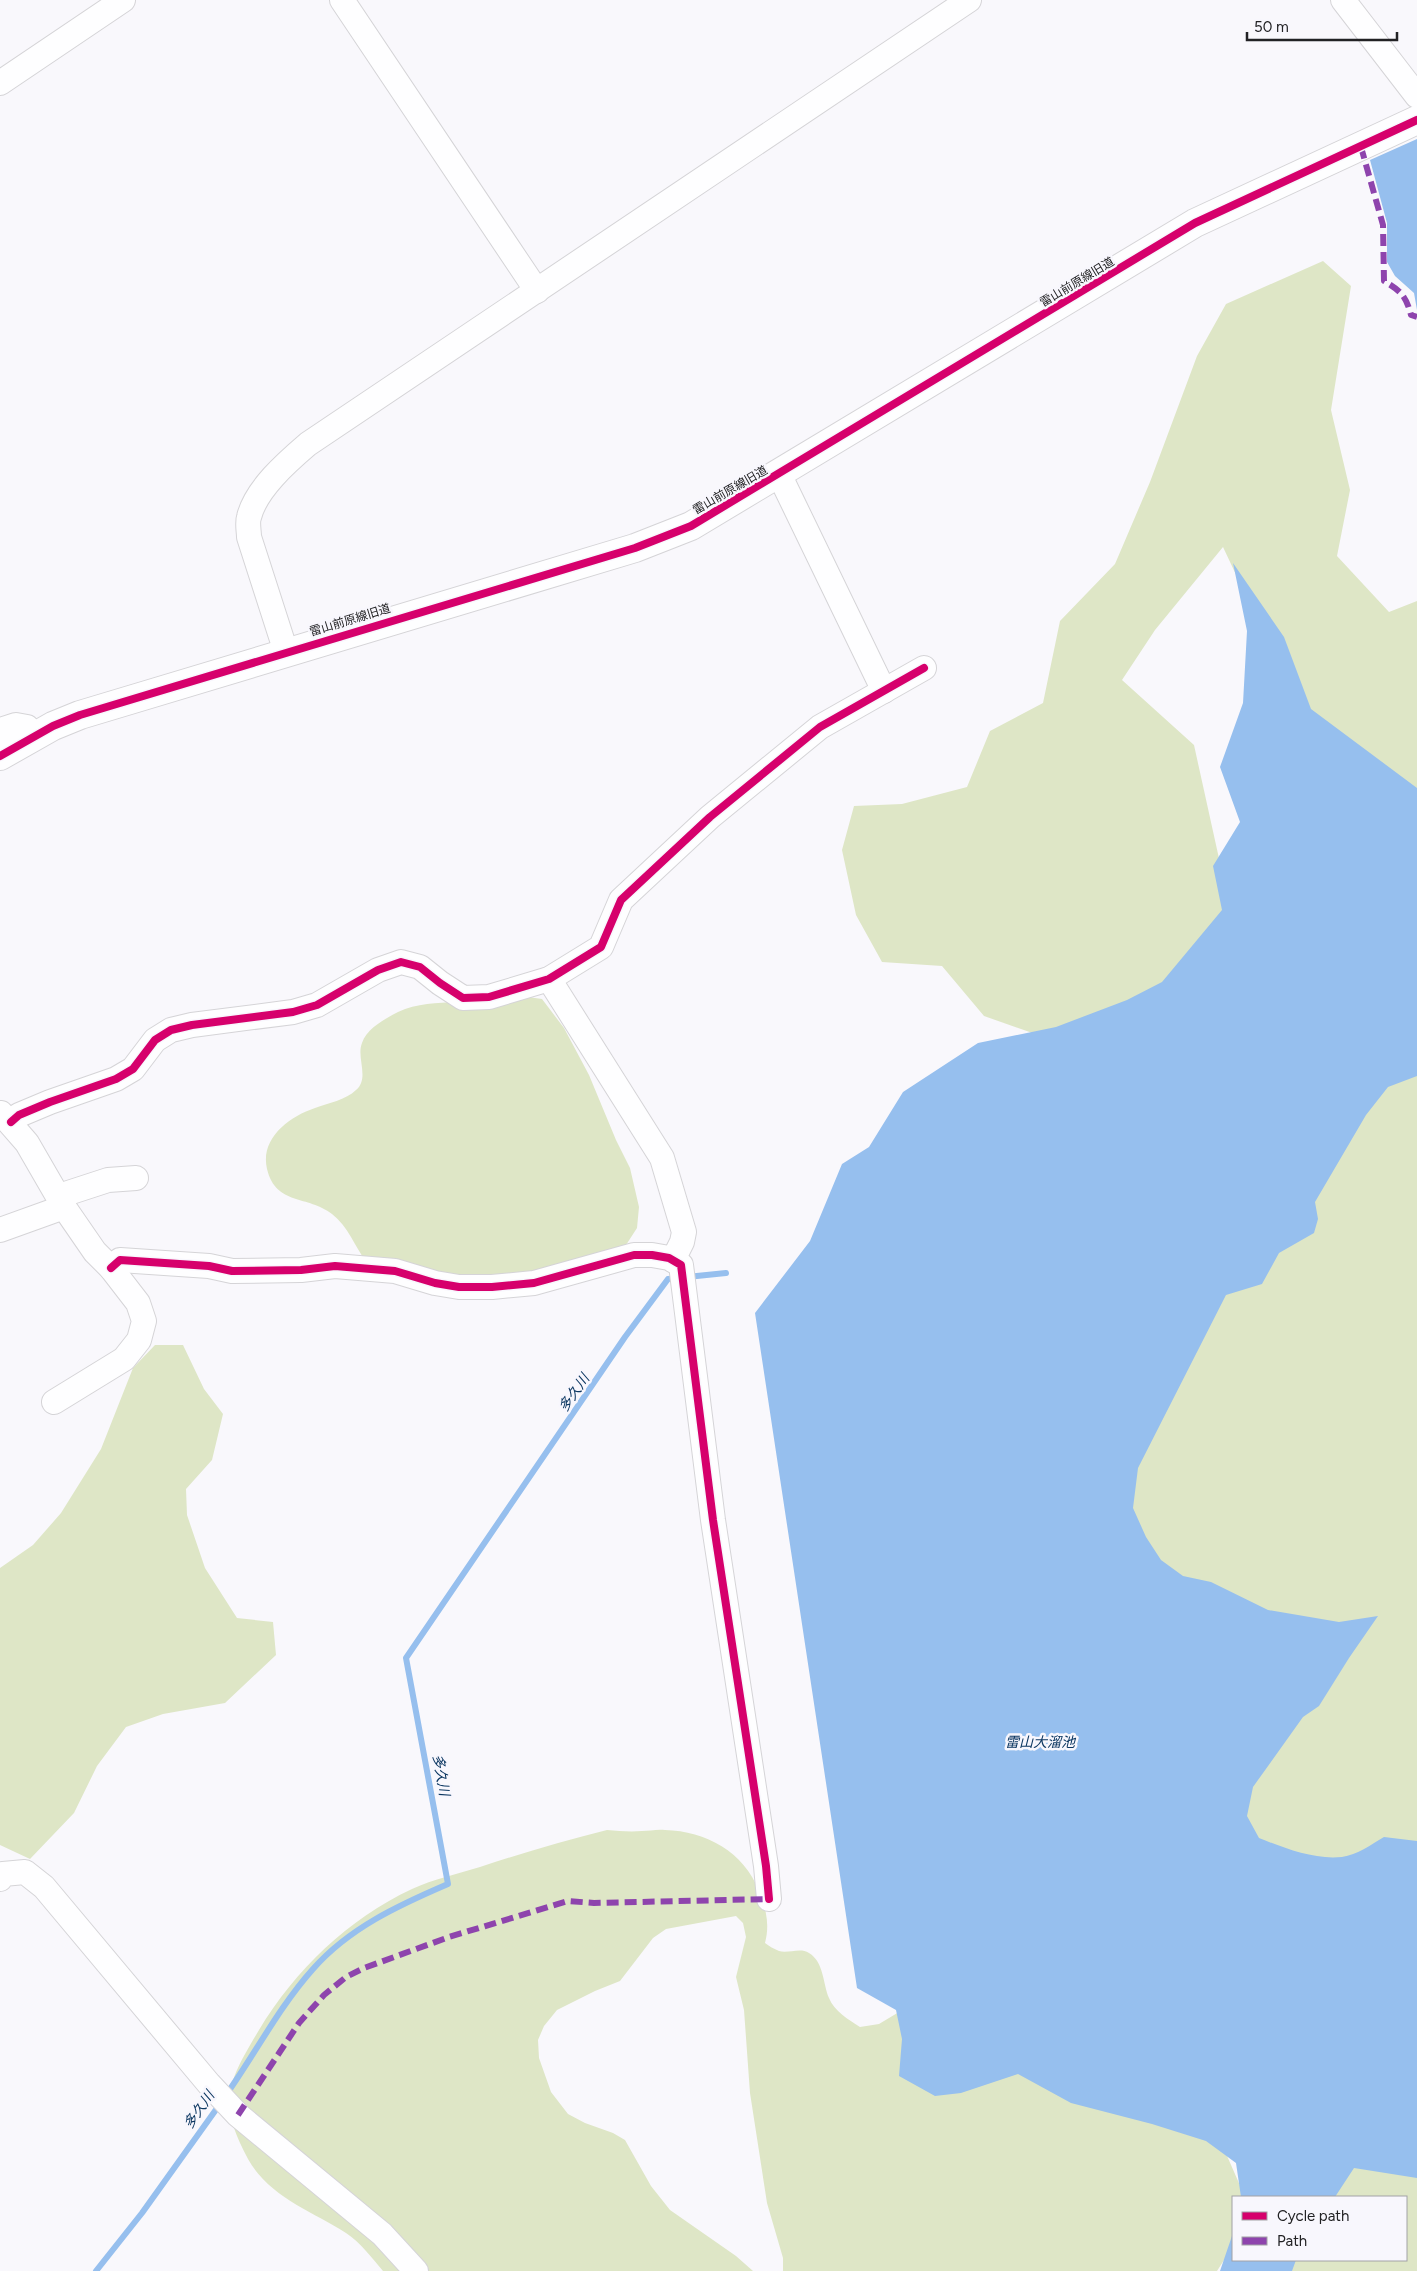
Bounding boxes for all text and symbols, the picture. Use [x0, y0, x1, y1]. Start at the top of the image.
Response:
scale bar [1247, 10, 1397, 42]
text: 50 m [1254, 18, 1289, 36]
street label: 雷山前原線旧道 [1037, 254, 1117, 310]
street label: 雷山前原線旧道 [690, 463, 770, 517]
street label: 雷山前原線旧道 [308, 601, 392, 639]
water label: 多久川 [555, 1369, 594, 1415]
water label: 雷山大溜池 [1005, 1734, 1077, 1751]
water label: 多久川 [429, 1753, 453, 1799]
water label: 多久川 [180, 2086, 219, 2132]
legend [1232, 2196, 1407, 2261]
text: Cycle path [1277, 2207, 1349, 2225]
text: Path [1277, 2232, 1307, 2250]

